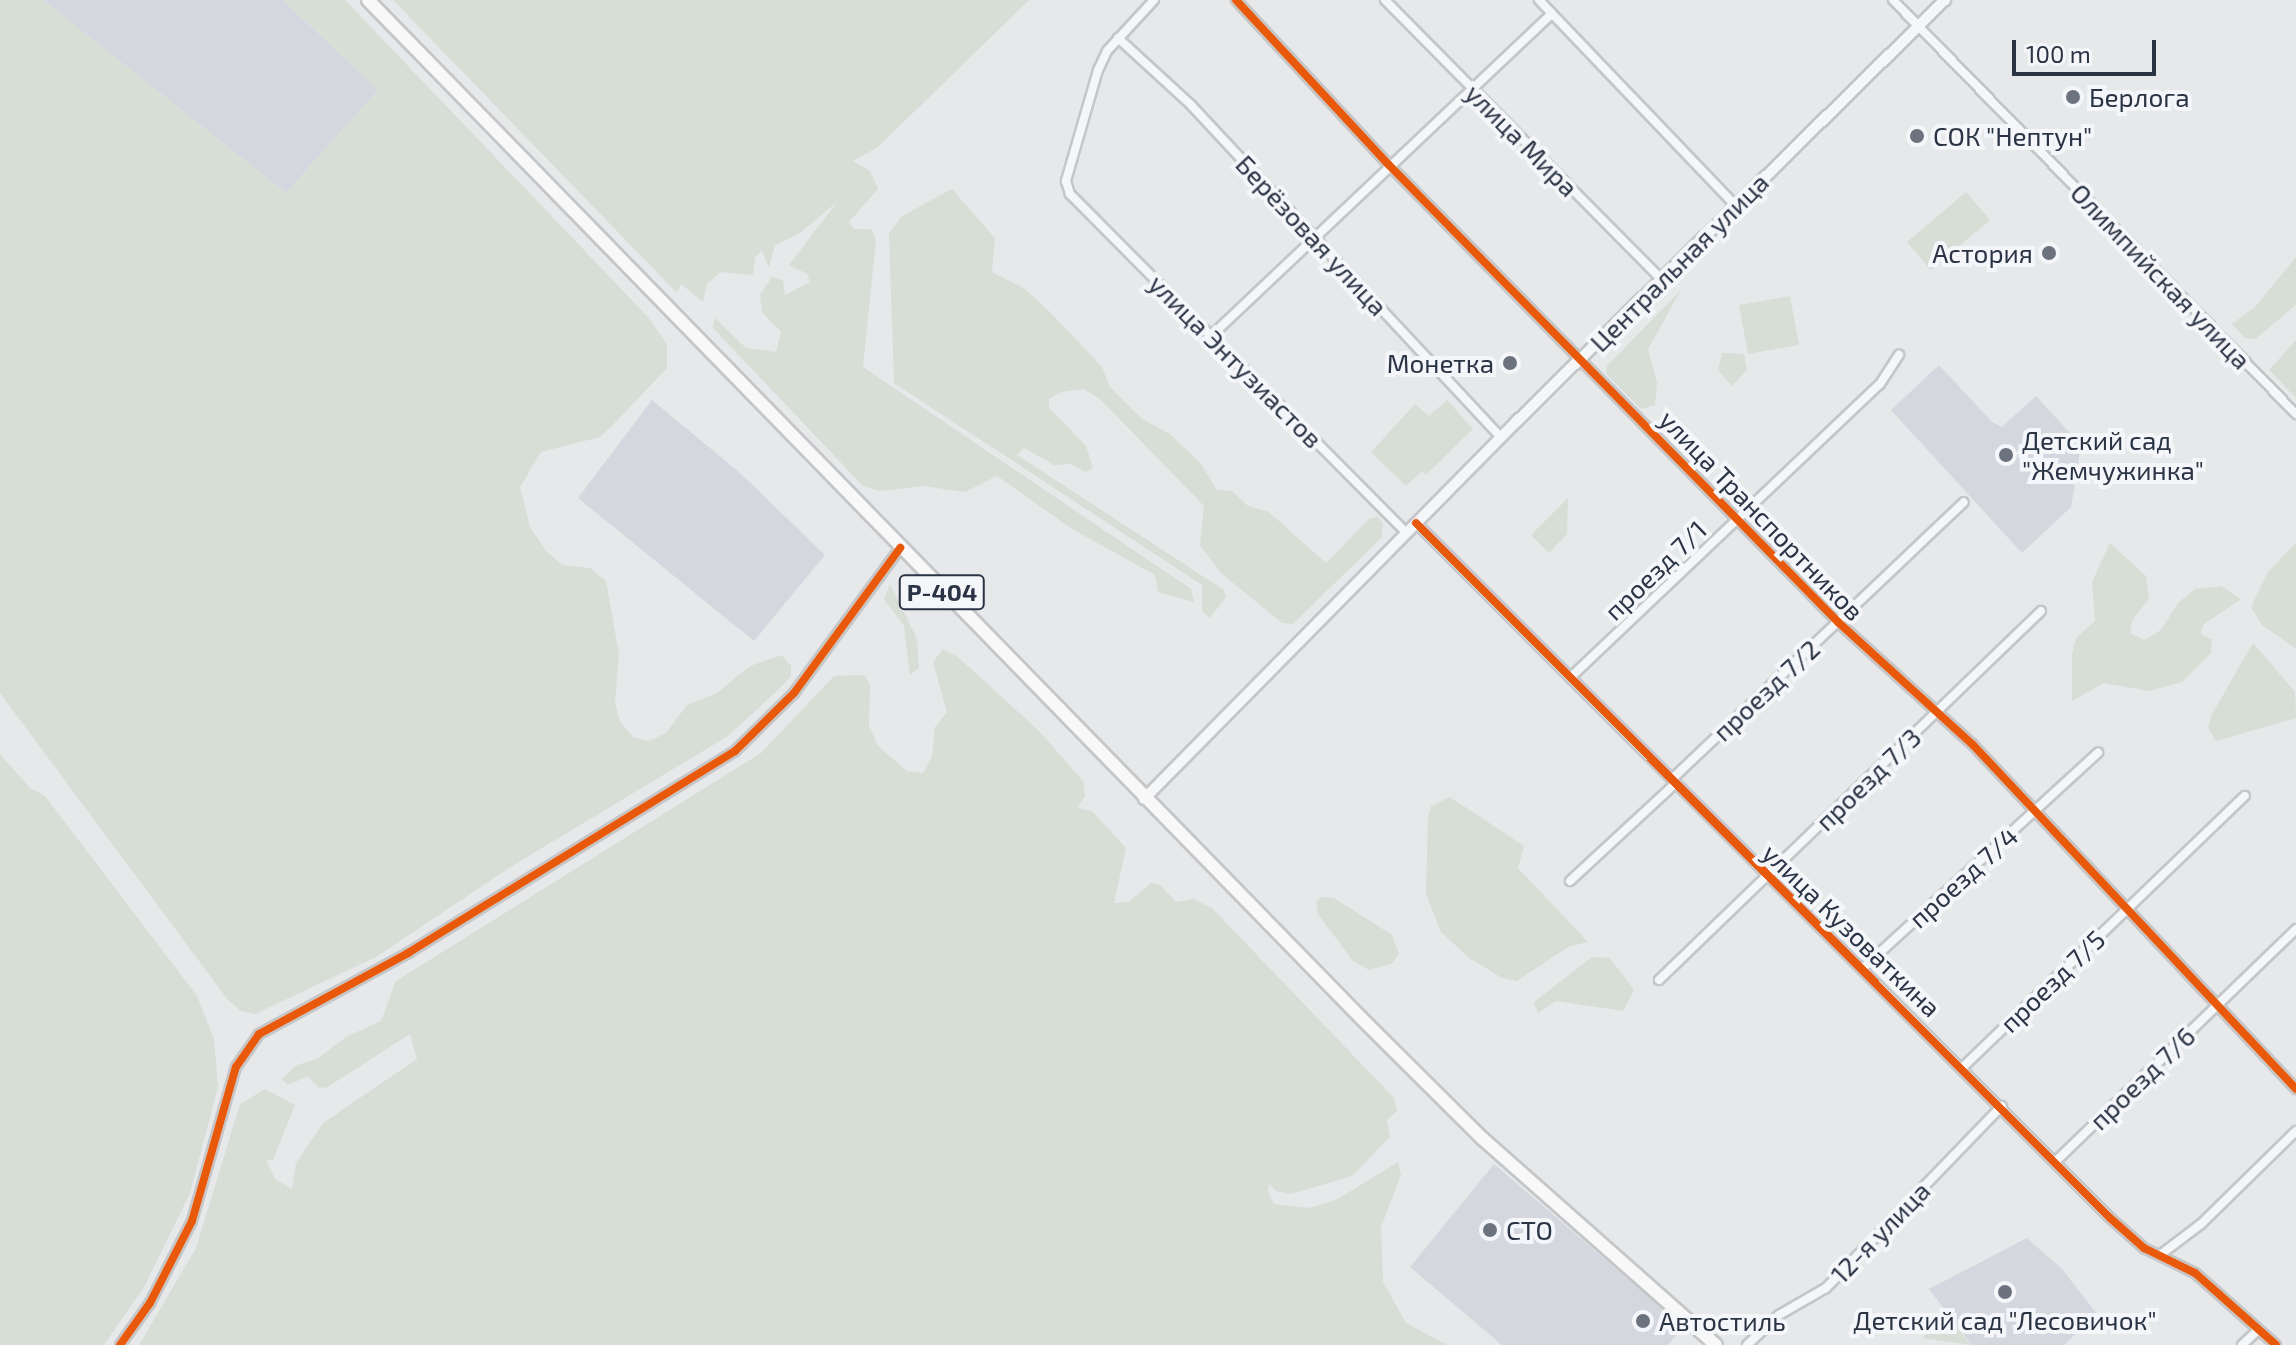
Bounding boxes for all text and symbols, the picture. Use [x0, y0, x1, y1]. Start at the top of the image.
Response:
scale bar [2016, 24, 2160, 74]
text: 100 m [2026, 39, 2091, 68]
street label: улица Мира [1459, 77, 1585, 203]
place label: Берлога [2089, 81, 2190, 113]
marker: Берлога [2064, 88, 2082, 106]
place label: СОК "Нептун" [1933, 120, 2092, 152]
marker: СОК "Нептун" [1908, 127, 1926, 145]
street label: Берёзовая улица [1230, 148, 1394, 322]
street label: Центральная улица [1583, 166, 1775, 358]
street label: Олимпийская улица [2064, 177, 2258, 375]
place label: Астория [1932, 237, 2033, 269]
marker: Астория [2040, 244, 2058, 262]
street label: улица Энтузиастов [1143, 268, 1329, 454]
place label: Монетка [1387, 347, 1494, 379]
marker: Монетка [1501, 354, 1519, 372]
street label: улица Транспортников [1654, 403, 1870, 627]
place label: Детский сад "Жемчужинка" [2022, 424, 2204, 486]
marker: Детский сад "Жемчужинка" [1997, 446, 2015, 464]
street label: проезд 7/1 [1597, 514, 1713, 626]
road number: Р-404 [898, 572, 986, 612]
street label: проезд 7/2 [1706, 633, 1826, 747]
street label: проезд 7/3 [1809, 721, 1927, 837]
street label: проезд 7/4 [1902, 820, 2024, 934]
street label: улица Кузоваткина [1757, 837, 1947, 1023]
street label: проезд 7/5 [1993, 923, 2111, 1039]
street label: проезд 7/6 [2083, 1020, 2201, 1136]
street label: 12-я улица [1824, 1175, 1936, 1289]
place label: СТО [1506, 1214, 1553, 1246]
marker: СТО [1481, 1221, 1499, 1239]
marker: Детский сад "Лесовичок" [1996, 1283, 2014, 1301]
place label: Детский сад "Лесовичок" [1853, 1304, 2157, 1336]
place label: Автостиль [1659, 1305, 1786, 1337]
marker: Автостиль [1634, 1312, 1652, 1330]

